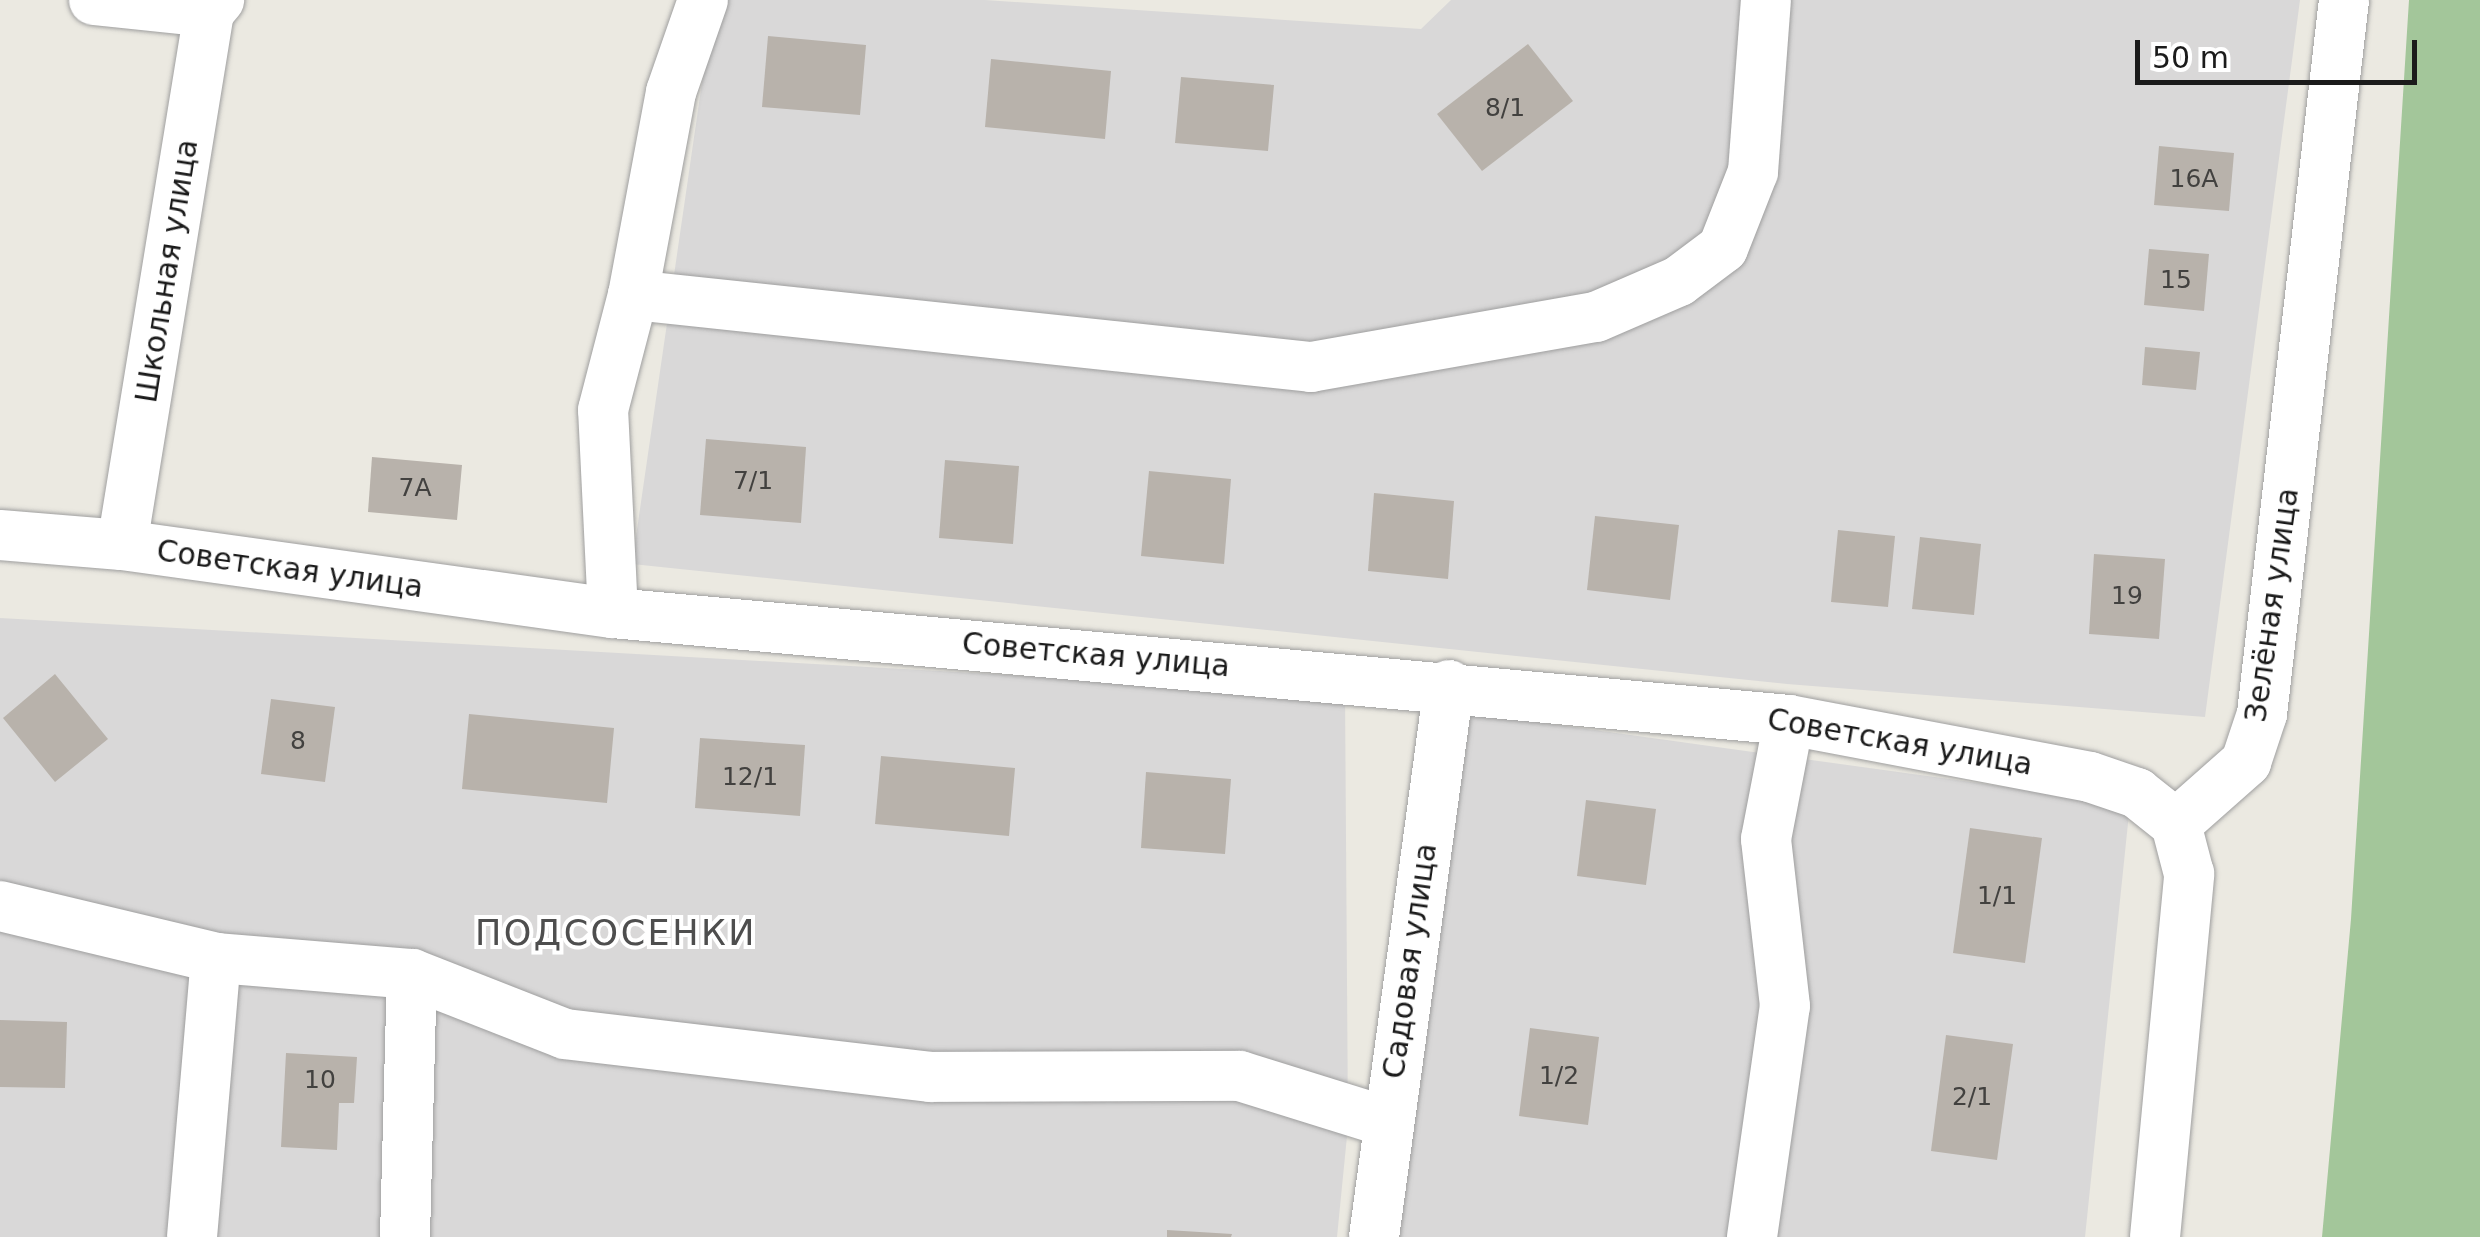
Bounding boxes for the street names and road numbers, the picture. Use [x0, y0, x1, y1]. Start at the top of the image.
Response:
street label: Школьная улица [128, 137, 206, 405]
street label: Зелёная улица [2238, 486, 2306, 724]
street label: Советская улица [154, 532, 426, 606]
street label: Советская улица [961, 625, 1231, 685]
street label: Советская улица [1765, 701, 2035, 783]
street label: Садовая улица [1376, 841, 1444, 1081]

